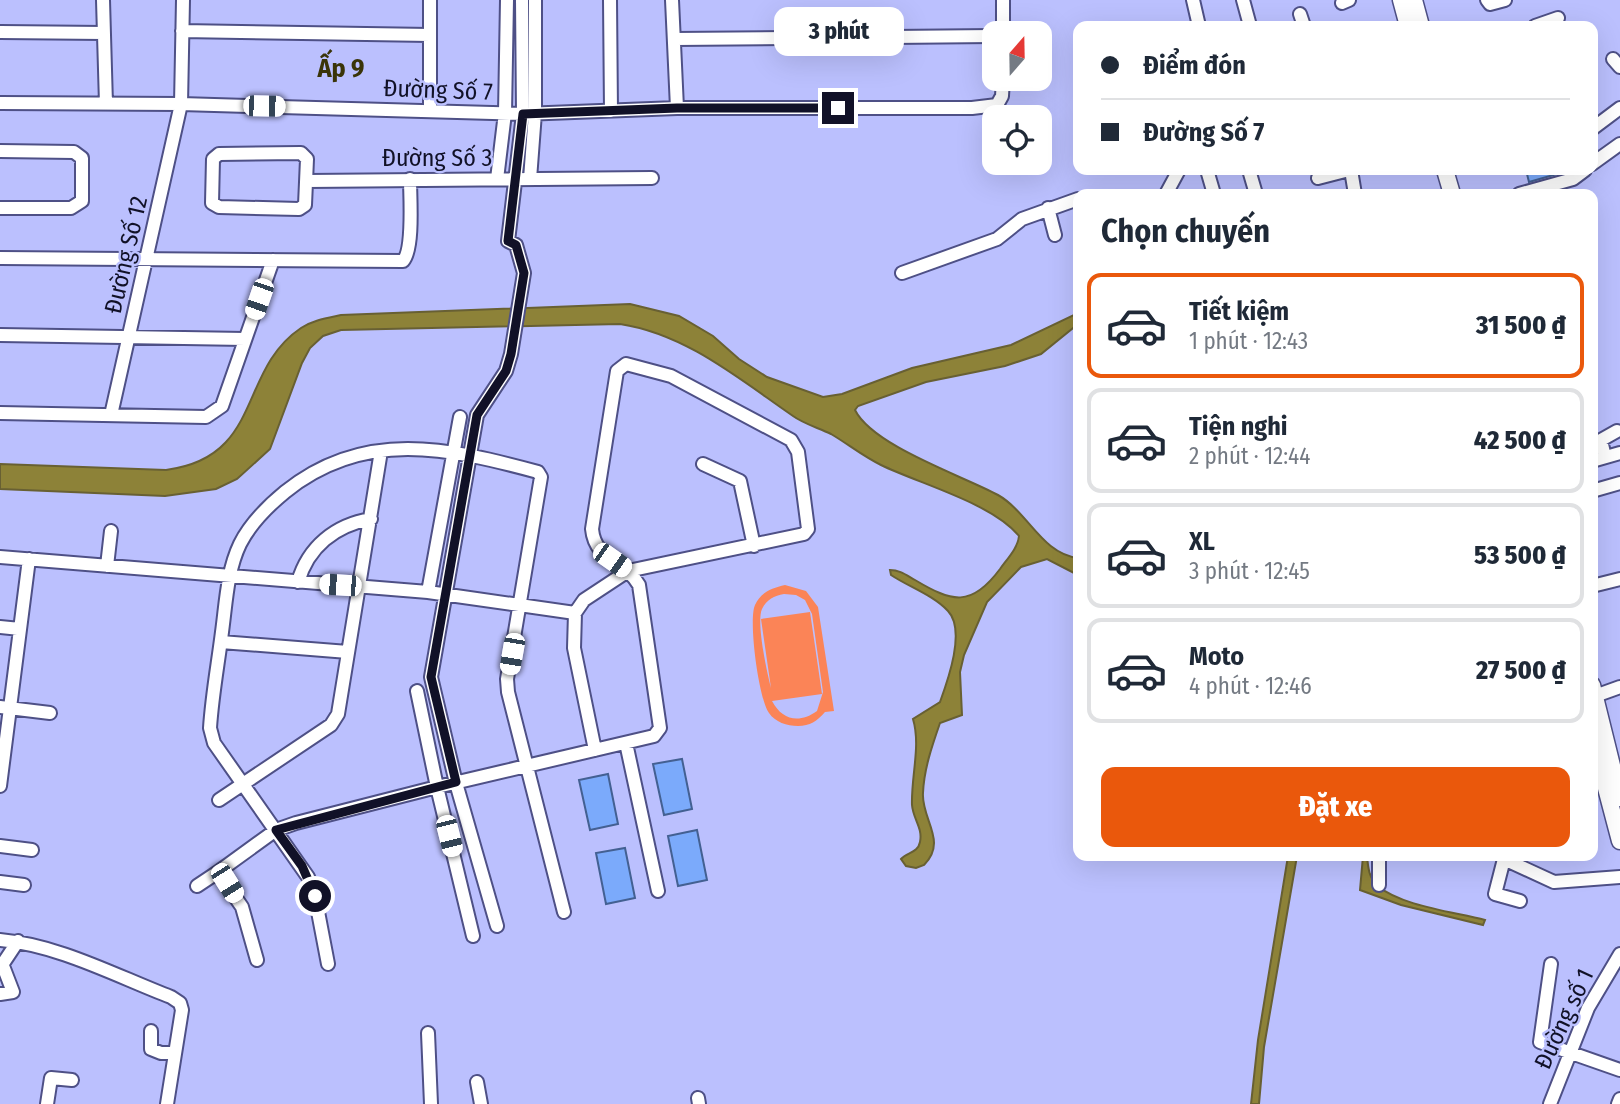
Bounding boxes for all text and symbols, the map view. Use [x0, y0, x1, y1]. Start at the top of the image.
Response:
callout: 3 phút [773, 7, 903, 56]
text: 3 phút [809, 17, 869, 45]
north arrow [982, 21, 1052, 91]
map controls [982, 21, 1052, 175]
district label: Ấp 9 [316, 49, 365, 84]
text: Điểm đón [1143, 50, 1246, 81]
street label: Đường Số 7 [383, 74, 493, 106]
route end [822, 92, 854, 124]
car [243, 95, 286, 117]
button: locate [982, 105, 1052, 175]
text: Đường Số 7 [1143, 117, 1264, 148]
street label: Đường Số 3 [382, 144, 492, 172]
street label: Đường Số 12 [99, 194, 153, 316]
text: Chọn chuyến [1101, 212, 1270, 250]
car [243, 276, 276, 322]
icon: car [1105, 294, 1168, 357]
text: Tiết kiệm [1189, 296, 1289, 327]
text: 31 500 ₫ [1476, 310, 1566, 341]
text: 1 phút · 12:43 [1189, 327, 1308, 355]
icon: car [1105, 409, 1168, 472]
text: Tiện nghi [1189, 411, 1288, 442]
text: 42 500 ₫ [1474, 425, 1566, 456]
text: 2 phút · 12:44 [1189, 442, 1310, 470]
icon: car [1105, 524, 1168, 587]
text: XL [1189, 526, 1215, 557]
car [589, 539, 636, 581]
text: 53 500 ₫ [1474, 540, 1566, 571]
text: 3 phút · 12:45 [1189, 557, 1310, 585]
car [319, 573, 362, 597]
car [499, 631, 526, 677]
icon: car [1105, 639, 1168, 702]
text: Moto [1189, 641, 1244, 672]
text: 27 500 ₫ [1476, 655, 1566, 686]
text: 4 phút · 12:46 [1189, 672, 1312, 700]
button: Đặt xe [1101, 767, 1570, 847]
car [434, 813, 465, 859]
car [207, 860, 248, 906]
route start [299, 880, 331, 912]
street label: Đường số 1 [1529, 964, 1599, 1074]

